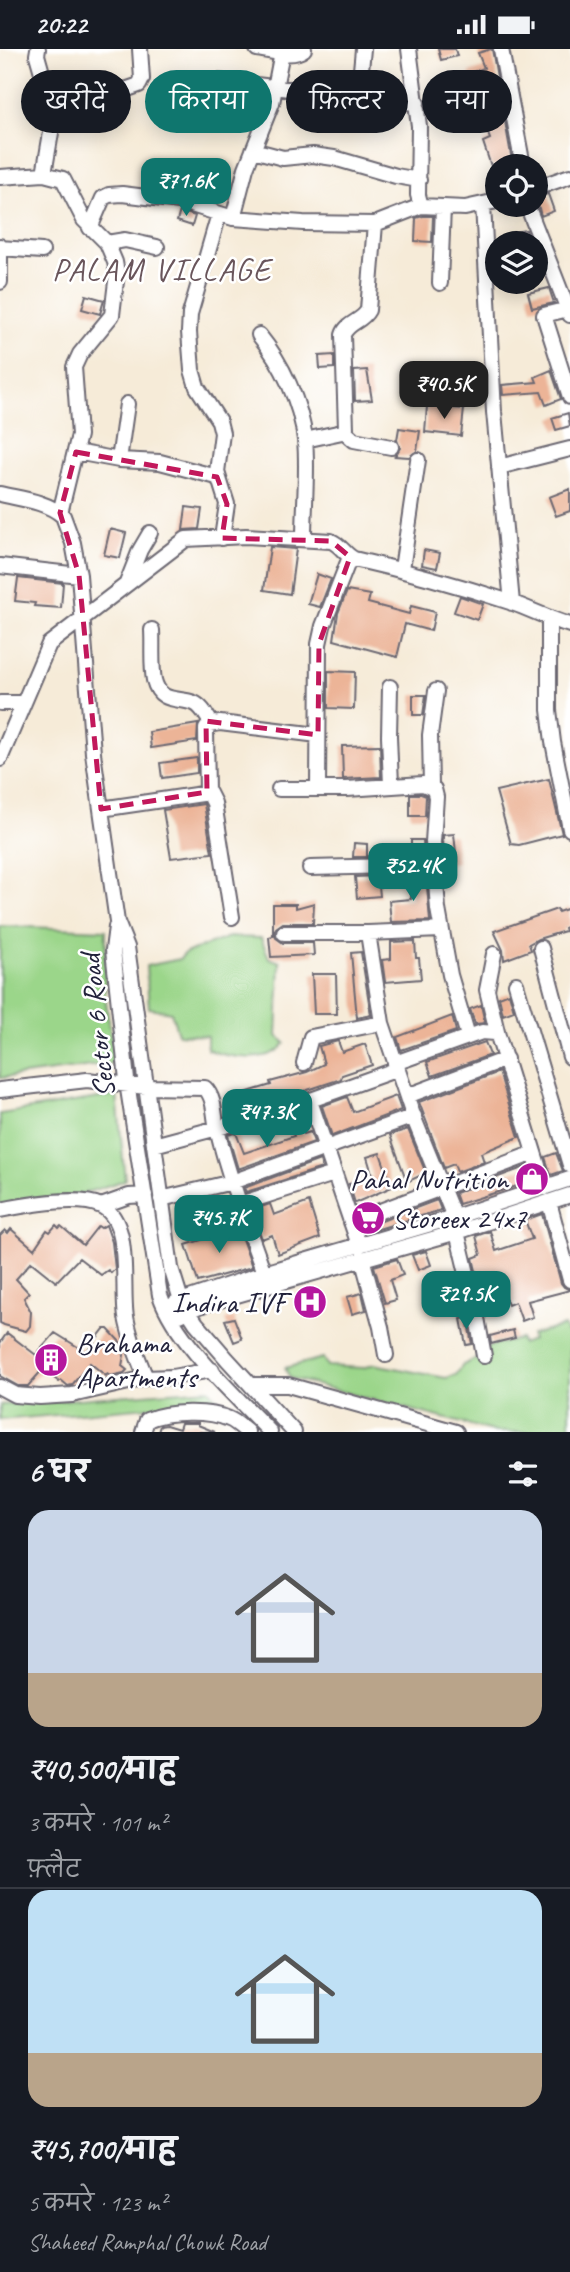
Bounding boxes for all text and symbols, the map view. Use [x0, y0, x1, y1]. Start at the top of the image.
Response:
text: 20:22 [35, 8, 87, 41]
chip: खरीदें [21, 70, 131, 133]
chip: किराया [145, 70, 272, 133]
chip: फ़िल्टर [286, 70, 408, 133]
chip: नया [422, 70, 512, 133]
map controls [485, 154, 548, 294]
button: locate [485, 154, 548, 217]
pin: ₹71.6K [129, 159, 243, 218]
text: ₹71.6K [157, 166, 215, 195]
button: layers [485, 231, 548, 294]
district label: PALAM VILLAGE [52, 249, 274, 290]
pin: ₹40.5K [387, 361, 501, 421]
text: ₹40.5K [415, 369, 473, 398]
pin: ₹52.4K [356, 843, 470, 903]
text: ₹52.4K [384, 851, 442, 880]
street label: Sector 6 Road [70, 948, 123, 1100]
pin: ₹47.3K [210, 1089, 324, 1149]
text: ₹47.3K [238, 1097, 296, 1126]
place label: Pahal Nutrition [350, 1160, 509, 1198]
shop icon: Pahal Nutrition [513, 1160, 551, 1198]
pin: ₹45.7K [162, 1195, 276, 1255]
supermarket icon: Storeex 24x7 [349, 1199, 387, 1237]
place label: Storeex 24x7 [392, 1199, 528, 1237]
text: ₹45.7K [190, 1203, 248, 1232]
pin: ₹29.5K [409, 1271, 523, 1331]
text: ₹29.5K [438, 1279, 495, 1308]
place label: Indira IVF [172, 1283, 293, 1321]
hospital icon: Indira IVF [291, 1283, 329, 1321]
place label: Brahama Apartments [76, 1324, 199, 1396]
building icon: Brahama Apartments [32, 1341, 70, 1379]
text: 6 घर [28, 1453, 89, 1491]
icon: filters [504, 1455, 542, 1493]
icon: home [222, 1555, 348, 1681]
text: ₹40,500/माह [28, 1750, 177, 1788]
text: 3 कमरे · 101 m² [28, 1809, 166, 1838]
text: फ़्लैट [28, 1855, 80, 1884]
icon: home [222, 1936, 348, 2062]
text: ₹45,700/माह [28, 2130, 177, 2168]
text: 5 कमरे · 123 m² [28, 2189, 166, 2218]
text: Shaheed Ramphal Chowk Road [28, 2228, 266, 2257]

